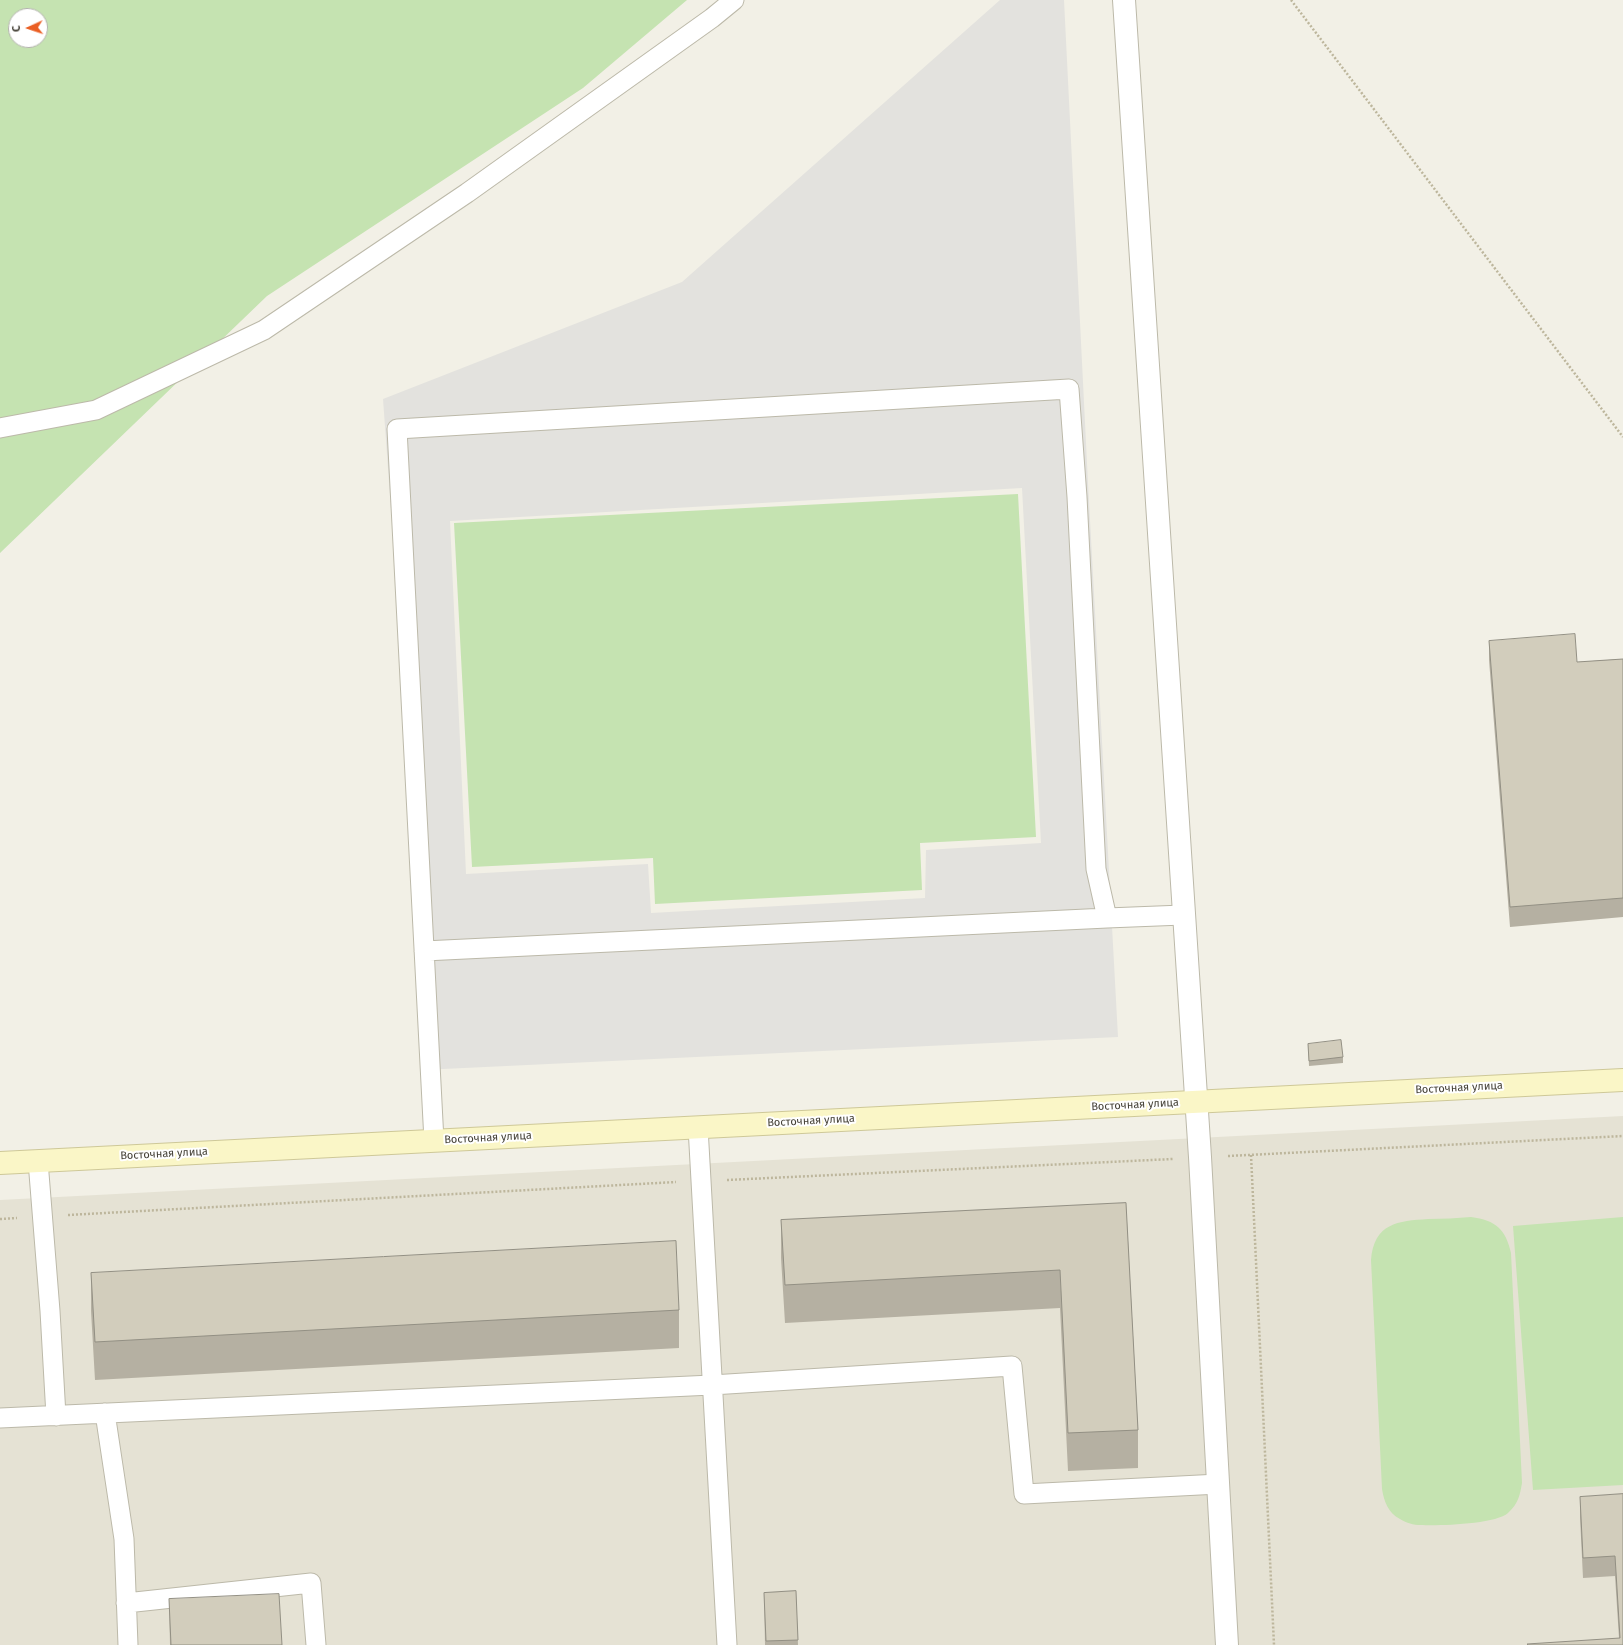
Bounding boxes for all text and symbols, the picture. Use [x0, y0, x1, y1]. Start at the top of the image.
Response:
north arrow [8, 8, 48, 48]
text: С [10, 25, 23, 32]
street label: Восточная улица [1415, 1079, 1503, 1097]
street label: Восточная улица [1091, 1096, 1179, 1114]
street label: Восточная улица [767, 1112, 855, 1130]
street label: Восточная улица [444, 1129, 532, 1147]
street label: Восточная улица [120, 1145, 208, 1163]

